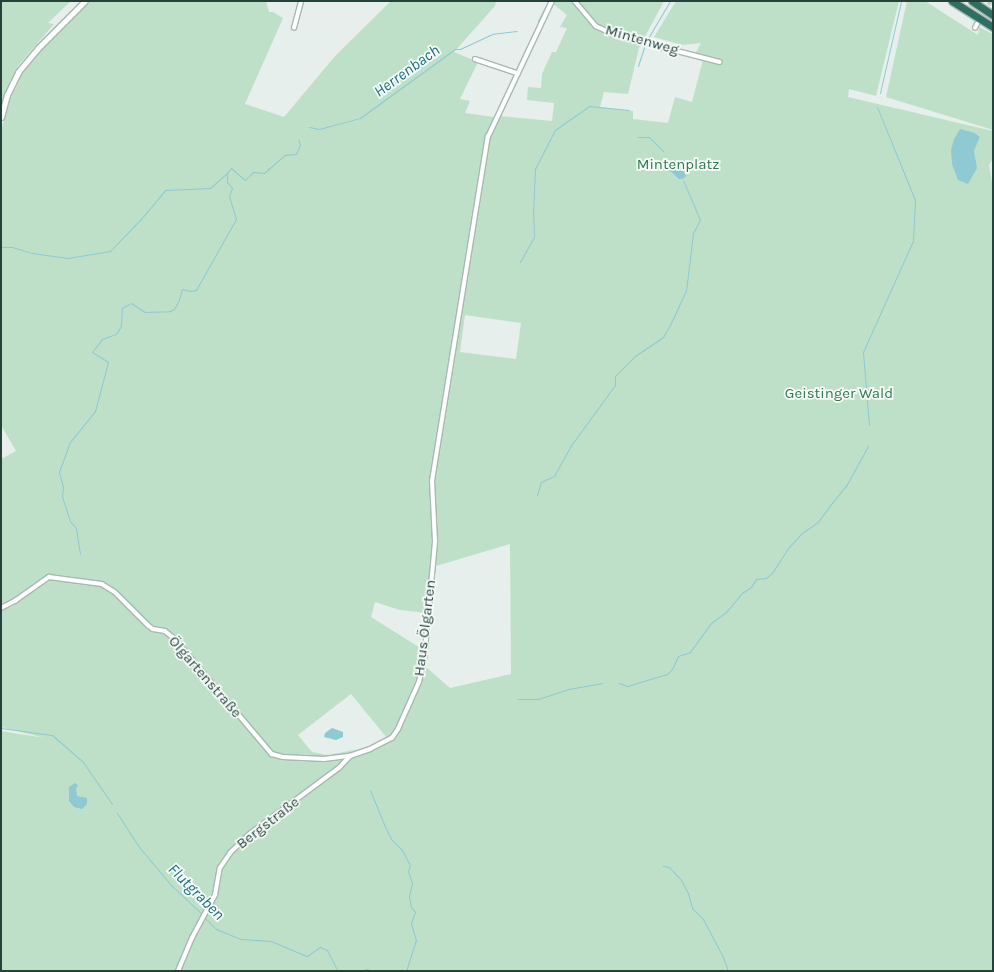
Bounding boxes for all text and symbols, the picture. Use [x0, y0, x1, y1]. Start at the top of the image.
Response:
street label: Mintenweg [603, 21, 681, 59]
water label: Herrenbach [370, 41, 444, 101]
park label: Mintenplatz [637, 156, 719, 174]
park label: Geistinger Wald [785, 385, 893, 403]
street label: Haus Ölgarten [410, 579, 440, 677]
street label: Ölgartenstraße [165, 632, 245, 722]
street label: Bergstraße [233, 793, 303, 853]
water label: Flutgraben [164, 860, 228, 924]

